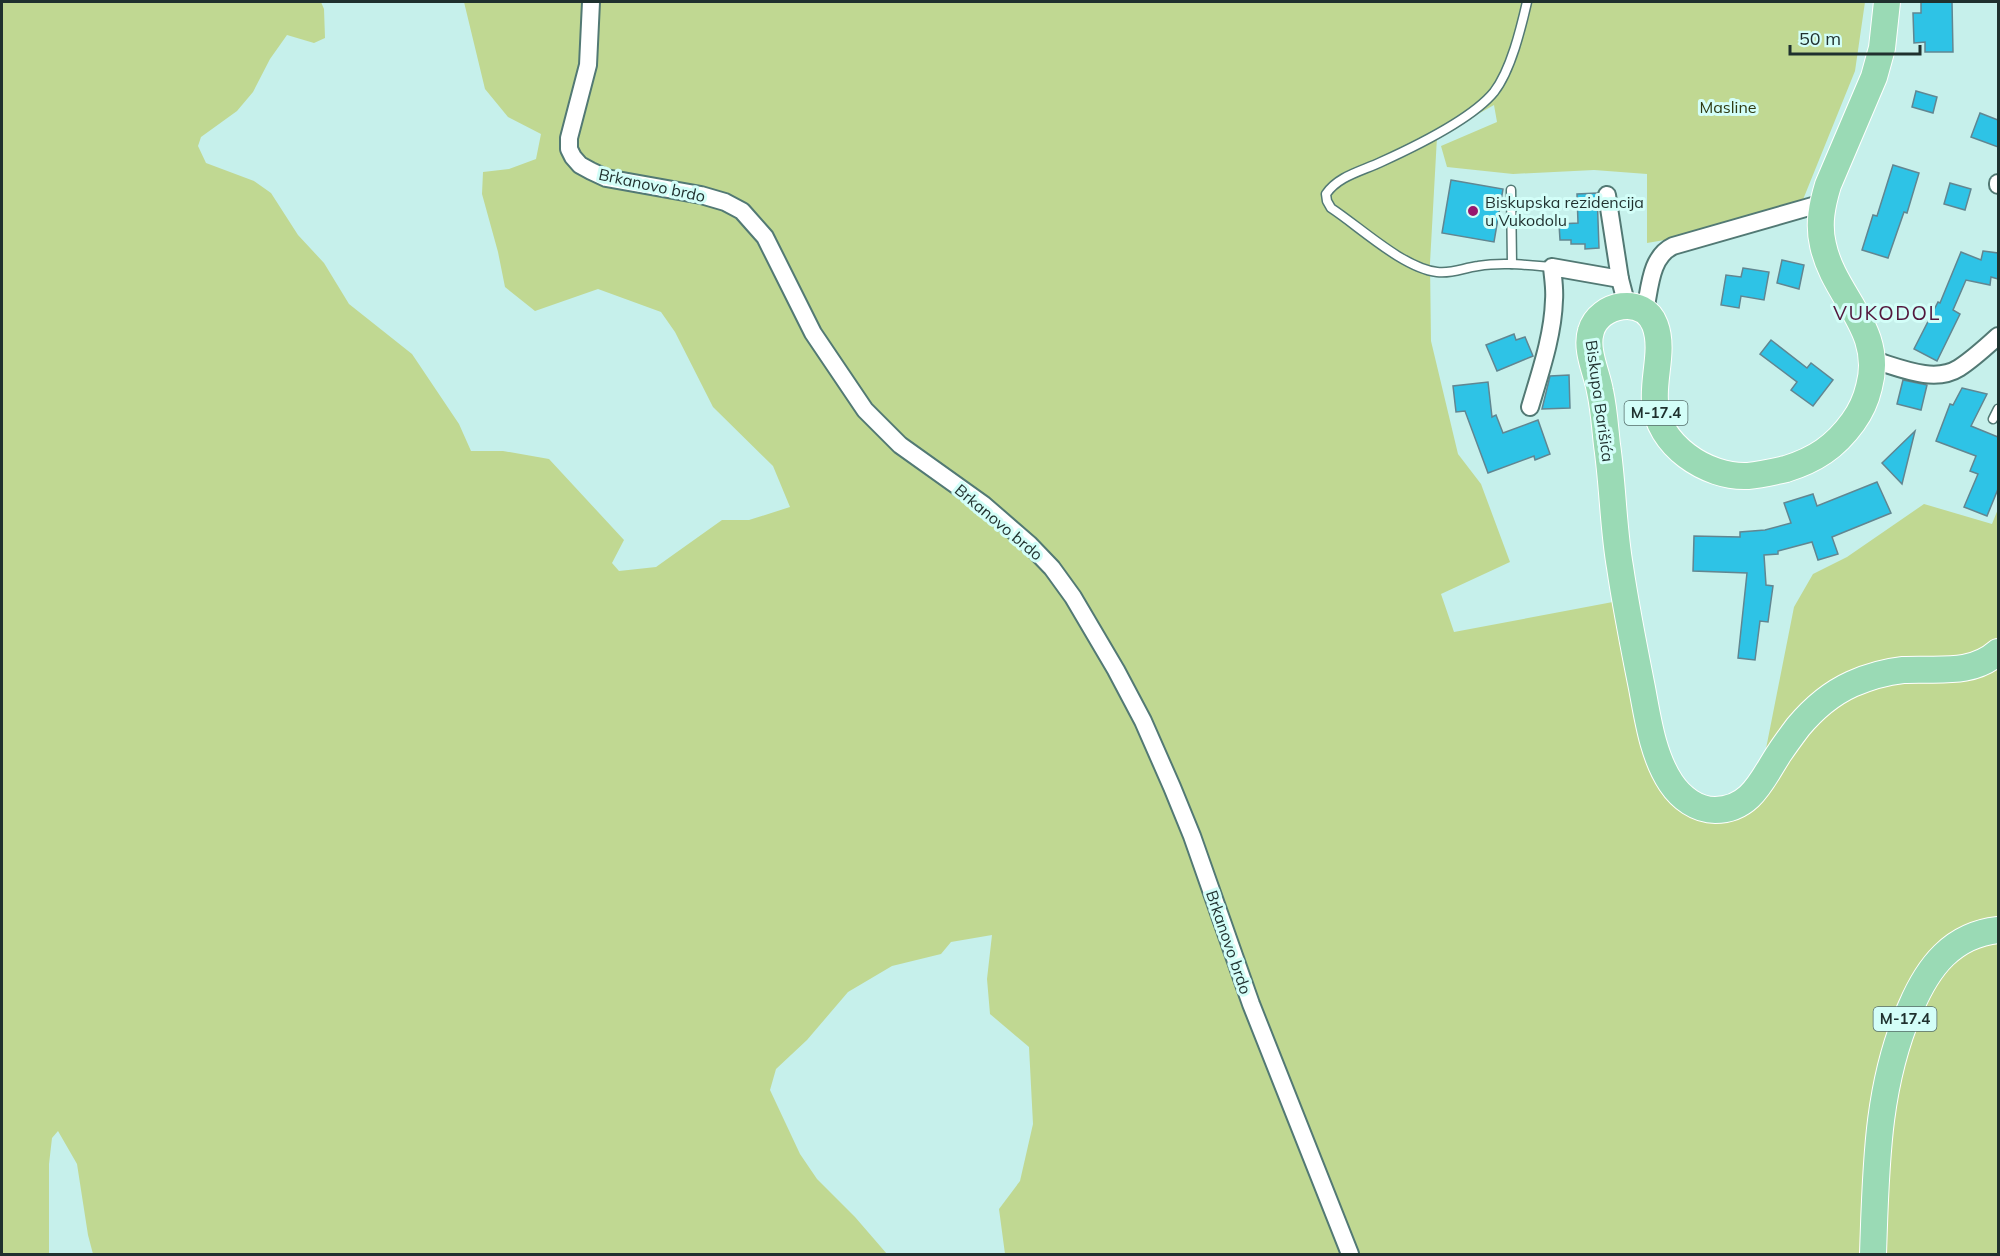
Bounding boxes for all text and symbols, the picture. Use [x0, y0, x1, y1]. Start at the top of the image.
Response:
scale bar [1790, 18, 1920, 56]
text: 50 m [1799, 27, 1841, 50]
park label: Masline [1700, 97, 1756, 117]
street label: Brkanovo brdo [597, 164, 707, 206]
place label: Biskupska rezidencija u Vukodolu [1485, 192, 1644, 230]
marker: Biskupska rezidencija u Vukodolu [1466, 204, 1480, 218]
district label: VUKODOL [1833, 300, 1941, 325]
street label: Biskupa Barišića [1582, 339, 1618, 463]
road number: M-17.4 [1624, 401, 1688, 425]
street label: Brkanovo brdo [951, 479, 1047, 565]
street label: Brkanovo brdo [1202, 887, 1256, 997]
road number: M-17.4 [1874, 1007, 1936, 1031]

